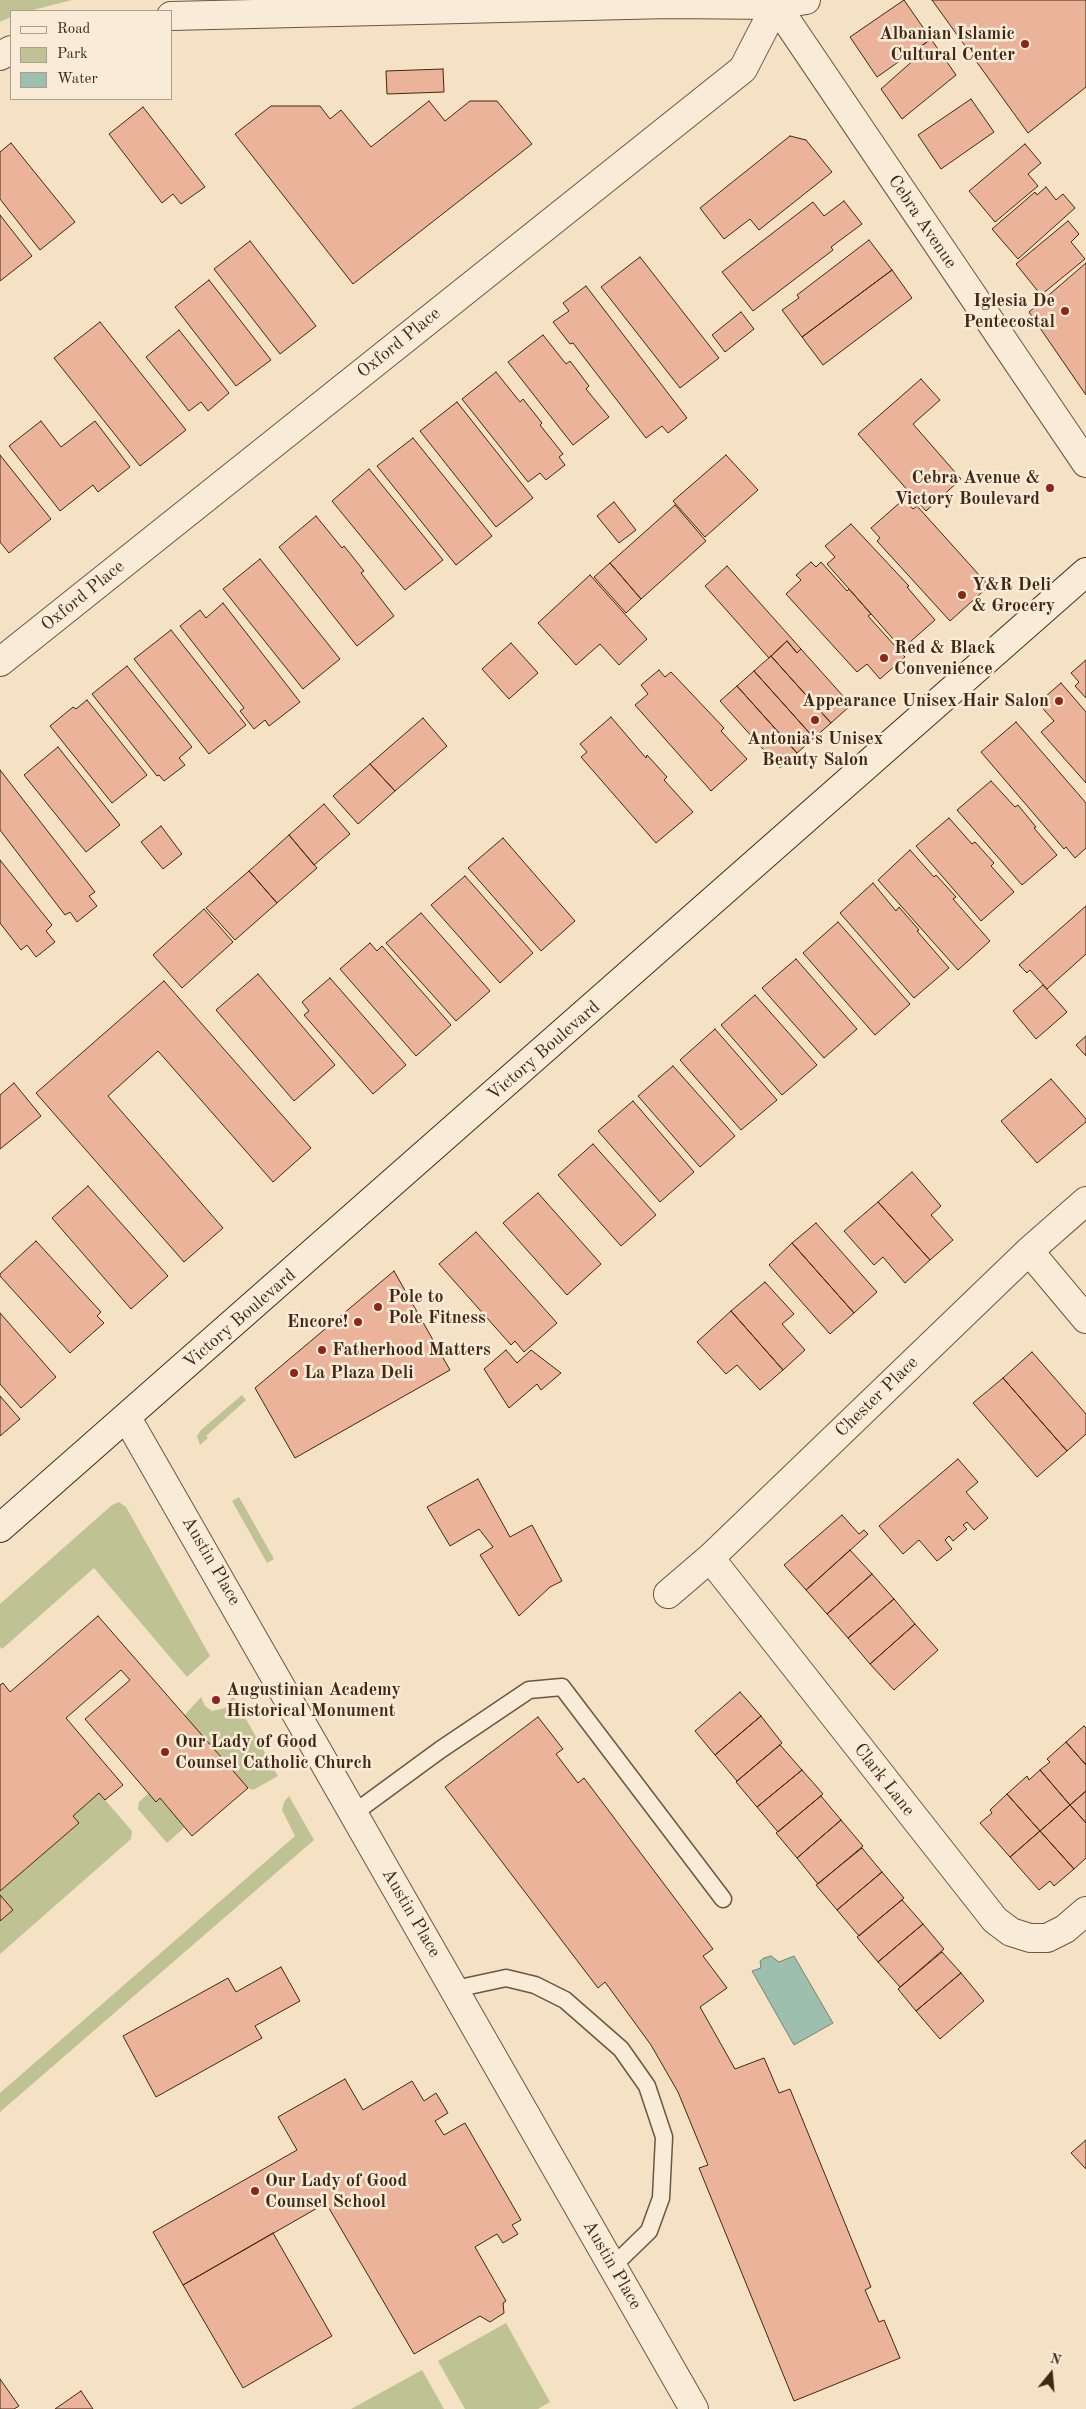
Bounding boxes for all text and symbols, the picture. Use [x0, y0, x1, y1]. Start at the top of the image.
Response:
legend [10, 10, 172, 100]
text: Road [57, 22, 90, 37]
place label: Albanian Islamic Cultural Center [879, 23, 1015, 66]
marker: Albanian Islamic Cultural Center [1019, 38, 1031, 50]
text: Park [57, 47, 88, 62]
text: Water [57, 72, 98, 87]
street label: Cebra Avenue [883, 171, 961, 273]
place label: Iglesia De Pentecostal [963, 290, 1055, 332]
street label: Oxford Place [353, 303, 445, 383]
marker: Iglesia De Pentecostal [1059, 305, 1071, 317]
place label: Cebra Avenue & Victory Boulevard [894, 467, 1040, 509]
marker: Cebra Avenue & Victory Boulevard [1044, 482, 1056, 494]
street label: Oxford Place [37, 556, 129, 636]
place label: Y&R Deli & Grocery [972, 574, 1055, 616]
marker: Y&R Deli & Grocery [956, 589, 968, 601]
place label: Red & Black Convenience [894, 637, 996, 680]
marker: Red & Black Convenience [878, 652, 890, 664]
place label: Appearance Unisex Hair Salon [802, 690, 1049, 712]
marker: Appearance Unisex Hair Salon [1053, 695, 1065, 707]
marker: Antonia's Unisex Beauty Salon [809, 714, 821, 726]
place label: Antonia's Unisex Beauty Salon [747, 728, 883, 771]
street label: Victory Boulevard [483, 996, 605, 1106]
street label: Victory Boulevard [179, 1264, 301, 1374]
place label: Pole to Pole Fitness [388, 1286, 486, 1328]
marker: Pole to Pole Fitness [372, 1301, 384, 1313]
place label: Encore! [287, 1311, 348, 1333]
marker: Encore! [352, 1316, 364, 1328]
place label: Fatherhood Matters [332, 1339, 491, 1361]
marker: Fatherhood Matters [316, 1344, 328, 1356]
street label: Chester Place [831, 1352, 923, 1442]
place label: La Plaza Deli [304, 1362, 414, 1384]
marker: La Plaza Deli [288, 1367, 300, 1379]
street label: Austin Place [177, 1513, 245, 1609]
place label: Augustinian Academy Historical Monument [226, 1679, 401, 1722]
marker: Augustinian Academy Historical Monument [210, 1694, 222, 1706]
place label: Our Lady of Good Counsel Catholic Church [175, 1731, 372, 1774]
street label: Clark Lane [849, 1739, 919, 1821]
marker: Our Lady of Good Counsel Catholic Church [159, 1746, 171, 1758]
street label: Austin Place [377, 1865, 445, 1961]
place label: Our Lady of Good Counsel School [265, 2170, 407, 2212]
marker: Our Lady of Good Counsel School [249, 2185, 261, 2197]
street label: Austin Place [578, 2217, 646, 2313]
north arrow [1026, 2349, 1076, 2399]
text: N [1048, 2351, 1063, 2368]

